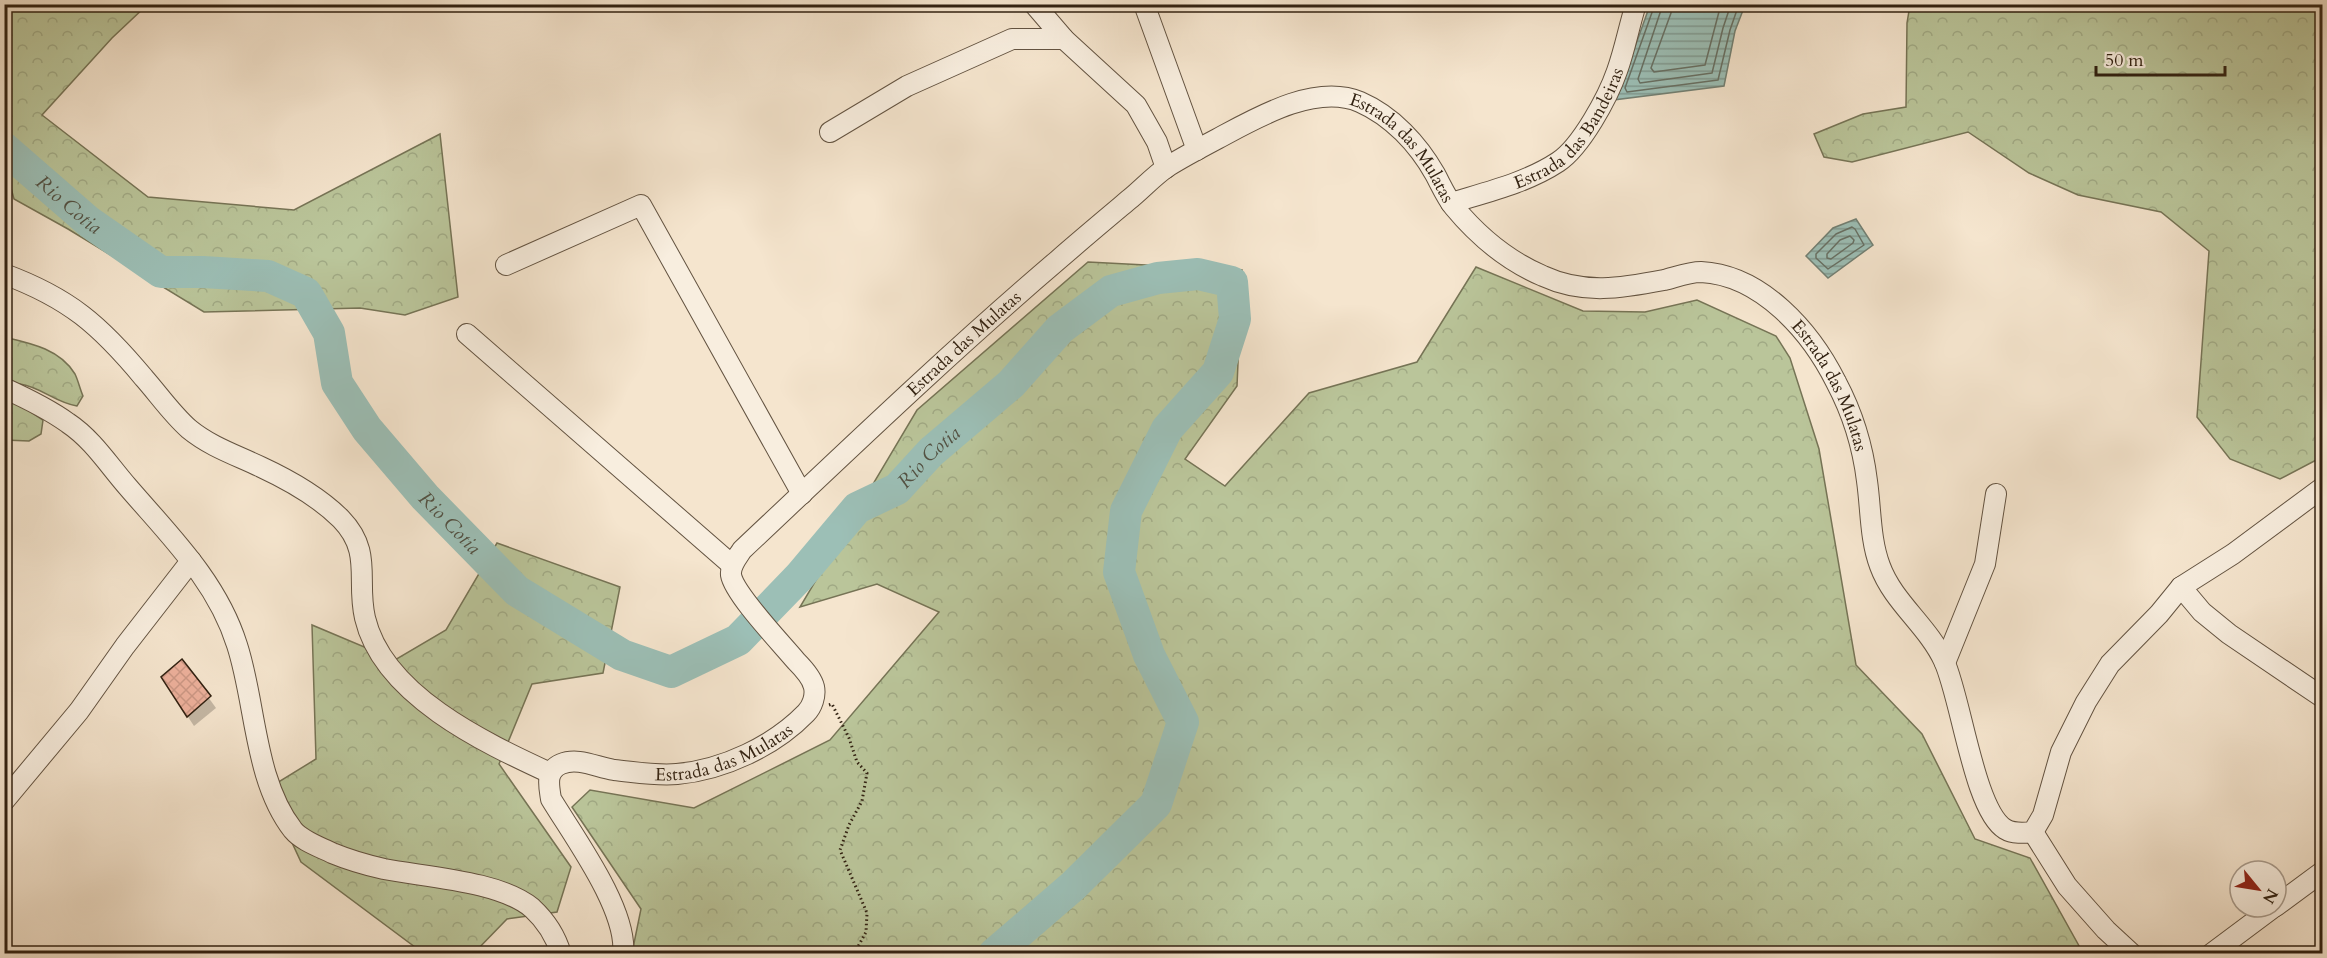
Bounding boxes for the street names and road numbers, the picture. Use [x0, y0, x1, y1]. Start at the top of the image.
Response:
street label: Estrada das Bandeiras [1510, 64, 1630, 195]
street label: Estrada das Mulatas [1346, 87, 1460, 208]
street label: Estrada das Mulatas [901, 285, 1027, 402]
street label: Estrada das Mulatas [1785, 314, 1873, 454]
street label: Estrada das Mulatas [655, 718, 798, 788]

